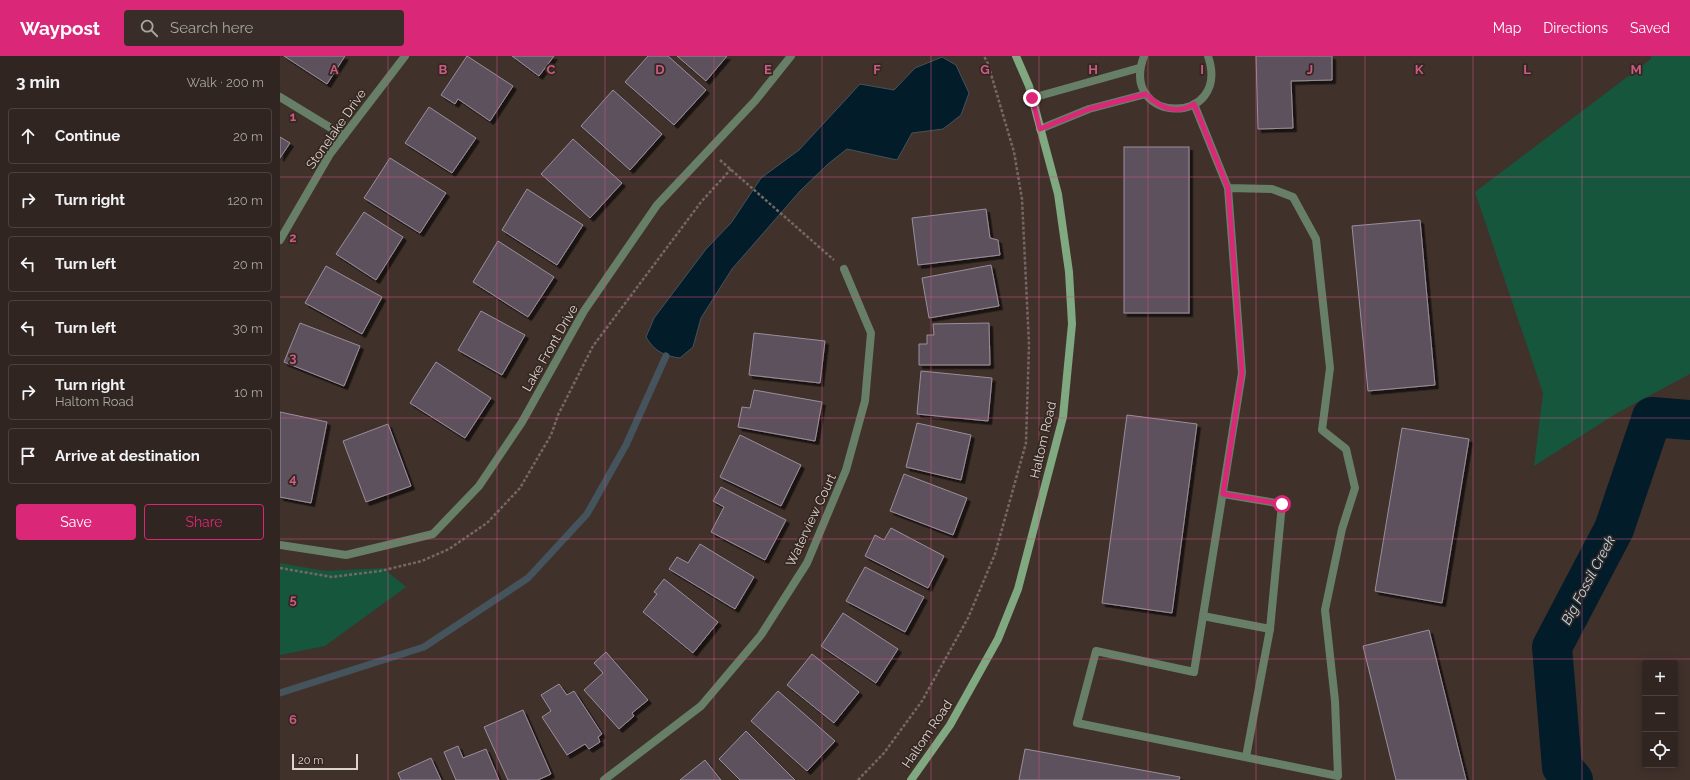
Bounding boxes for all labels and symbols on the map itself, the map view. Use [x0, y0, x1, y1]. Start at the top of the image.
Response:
text: A [330, 62, 339, 77]
text: B [439, 62, 448, 77]
text: C [547, 62, 556, 77]
text: D [655, 62, 665, 77]
text: E [764, 62, 772, 77]
text: F [873, 62, 881, 77]
text: G [980, 62, 990, 77]
text: H [1088, 62, 1098, 77]
text: I [1200, 62, 1204, 77]
text: J [1307, 62, 1313, 77]
text: K [1415, 62, 1424, 77]
text: L [1523, 62, 1531, 77]
text: M [1630, 62, 1642, 77]
street label: Stonelake Drive [303, 86, 369, 172]
route end [1023, 89, 1041, 107]
text: 1 [290, 109, 297, 124]
text: 2 [289, 230, 297, 245]
street label: Lake Front Drive [519, 302, 581, 394]
text: 3 [289, 350, 297, 365]
street label: Haltom Road [1027, 400, 1059, 480]
text: 4 [289, 471, 297, 486]
street label: Waterview Court [783, 471, 839, 569]
route start [1273, 495, 1291, 513]
water label: Big Fossil Creek [1558, 532, 1618, 627]
text: 5 [289, 592, 297, 607]
street label: Haltom Road [899, 697, 955, 771]
text: 6 [289, 712, 297, 727]
scale bar [292, 752, 358, 771]

